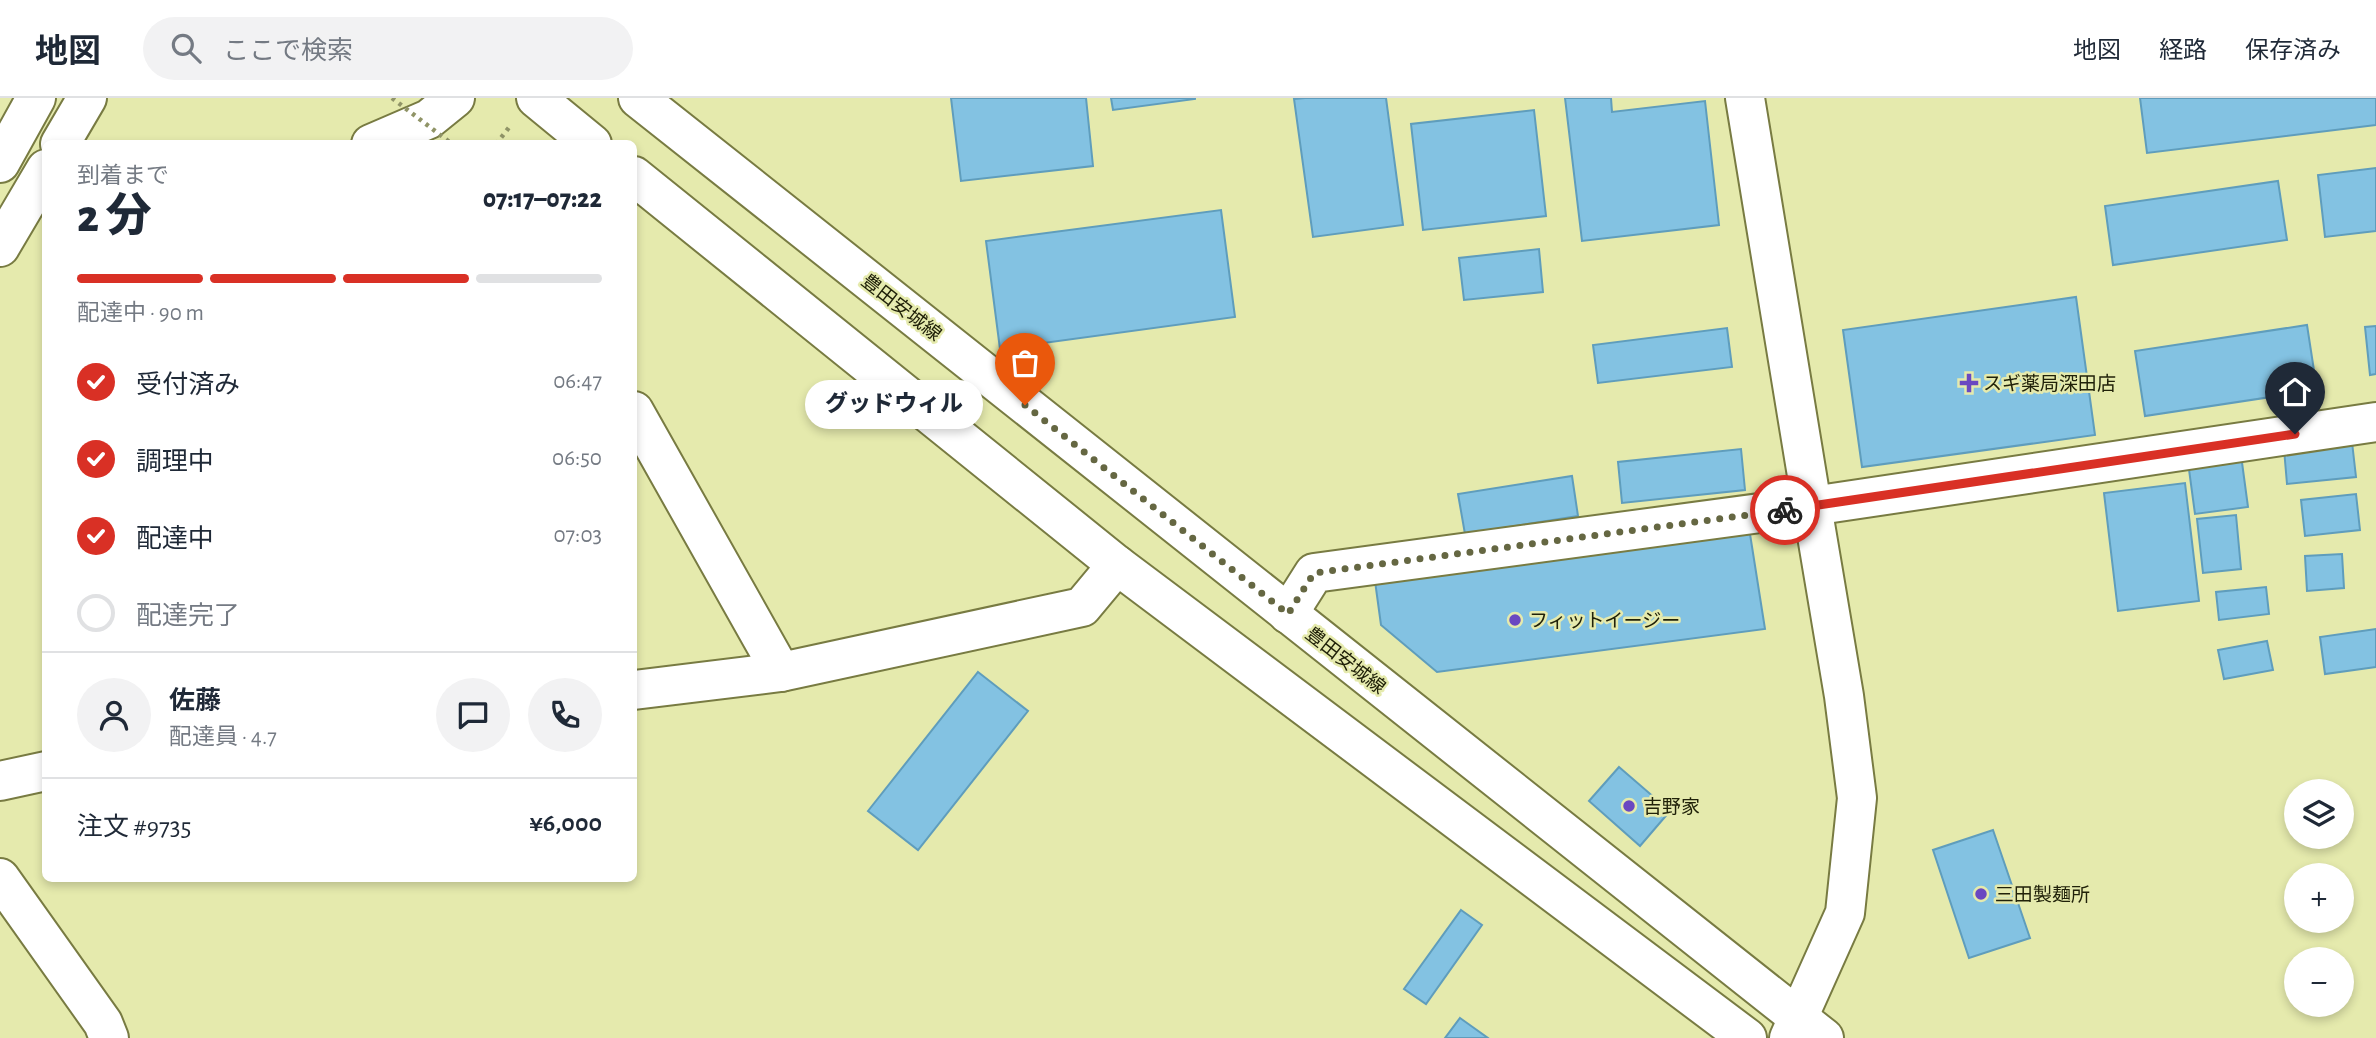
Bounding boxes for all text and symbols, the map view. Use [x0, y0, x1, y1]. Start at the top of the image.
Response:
search box [143, 17, 633, 80]
icon: search [167, 29, 205, 67]
text: 地図 [35, 36, 101, 69]
text: ここで検索 [223, 38, 353, 64]
text: 地図 [2073, 39, 2121, 63]
text: 経路 [2159, 39, 2207, 63]
text: 保存済み [2245, 39, 2341, 63]
text: 到着まで [77, 165, 169, 188]
text: 07:17–07:22 [483, 186, 602, 212]
text: 2 分 [77, 194, 152, 240]
street label: 豊田安城線 [858, 270, 946, 345]
text: 配達中 · 90 m [77, 302, 204, 325]
pin [995, 333, 1055, 405]
icon: bag [1006, 344, 1044, 382]
pin [2265, 362, 2325, 434]
icon: check [77, 363, 115, 401]
text: 06:47 [553, 370, 602, 393]
text: 受付済み [136, 372, 240, 398]
place label: スギ薬局深田店 [1983, 373, 2116, 394]
icon: home [2276, 373, 2314, 411]
marker: スギ薬局深田店 [1961, 375, 1977, 391]
callout: グッドウィル [804, 380, 983, 430]
text: グッドウィル [825, 393, 963, 416]
icon: check [77, 440, 115, 478]
text: 06:50 [552, 447, 602, 470]
text: 調理中 [136, 449, 214, 475]
courier [1750, 475, 1820, 545]
icon: bike [1766, 491, 1804, 529]
icon: check [77, 517, 115, 555]
text: 07:03 [553, 524, 602, 547]
text: 配達中 [136, 526, 214, 552]
text: 配達完了 [136, 603, 240, 629]
place label: フィットイージー [1529, 611, 1680, 631]
marker: フィットイージー [1507, 612, 1523, 628]
street label: 豊田安城線 [1302, 623, 1390, 698]
button: person [77, 678, 151, 752]
button: chat [436, 678, 510, 752]
button: phone [528, 678, 602, 752]
text: 佐藤 [169, 688, 221, 714]
text: 配達員 · 4.7 [169, 726, 277, 749]
map controls [2284, 779, 2354, 1017]
button: layers [2284, 779, 2354, 849]
place label: 吉野家 [1643, 797, 1700, 817]
marker: 吉野家 [1621, 798, 1637, 814]
text: ¥6,000 [529, 810, 602, 836]
text: 注文 #9735 [77, 814, 191, 840]
button: + [2284, 863, 2354, 933]
place label: 三田製麺所 [1995, 884, 2090, 905]
marker: 三田製麺所 [1973, 886, 1989, 902]
button: − [2284, 947, 2354, 1017]

